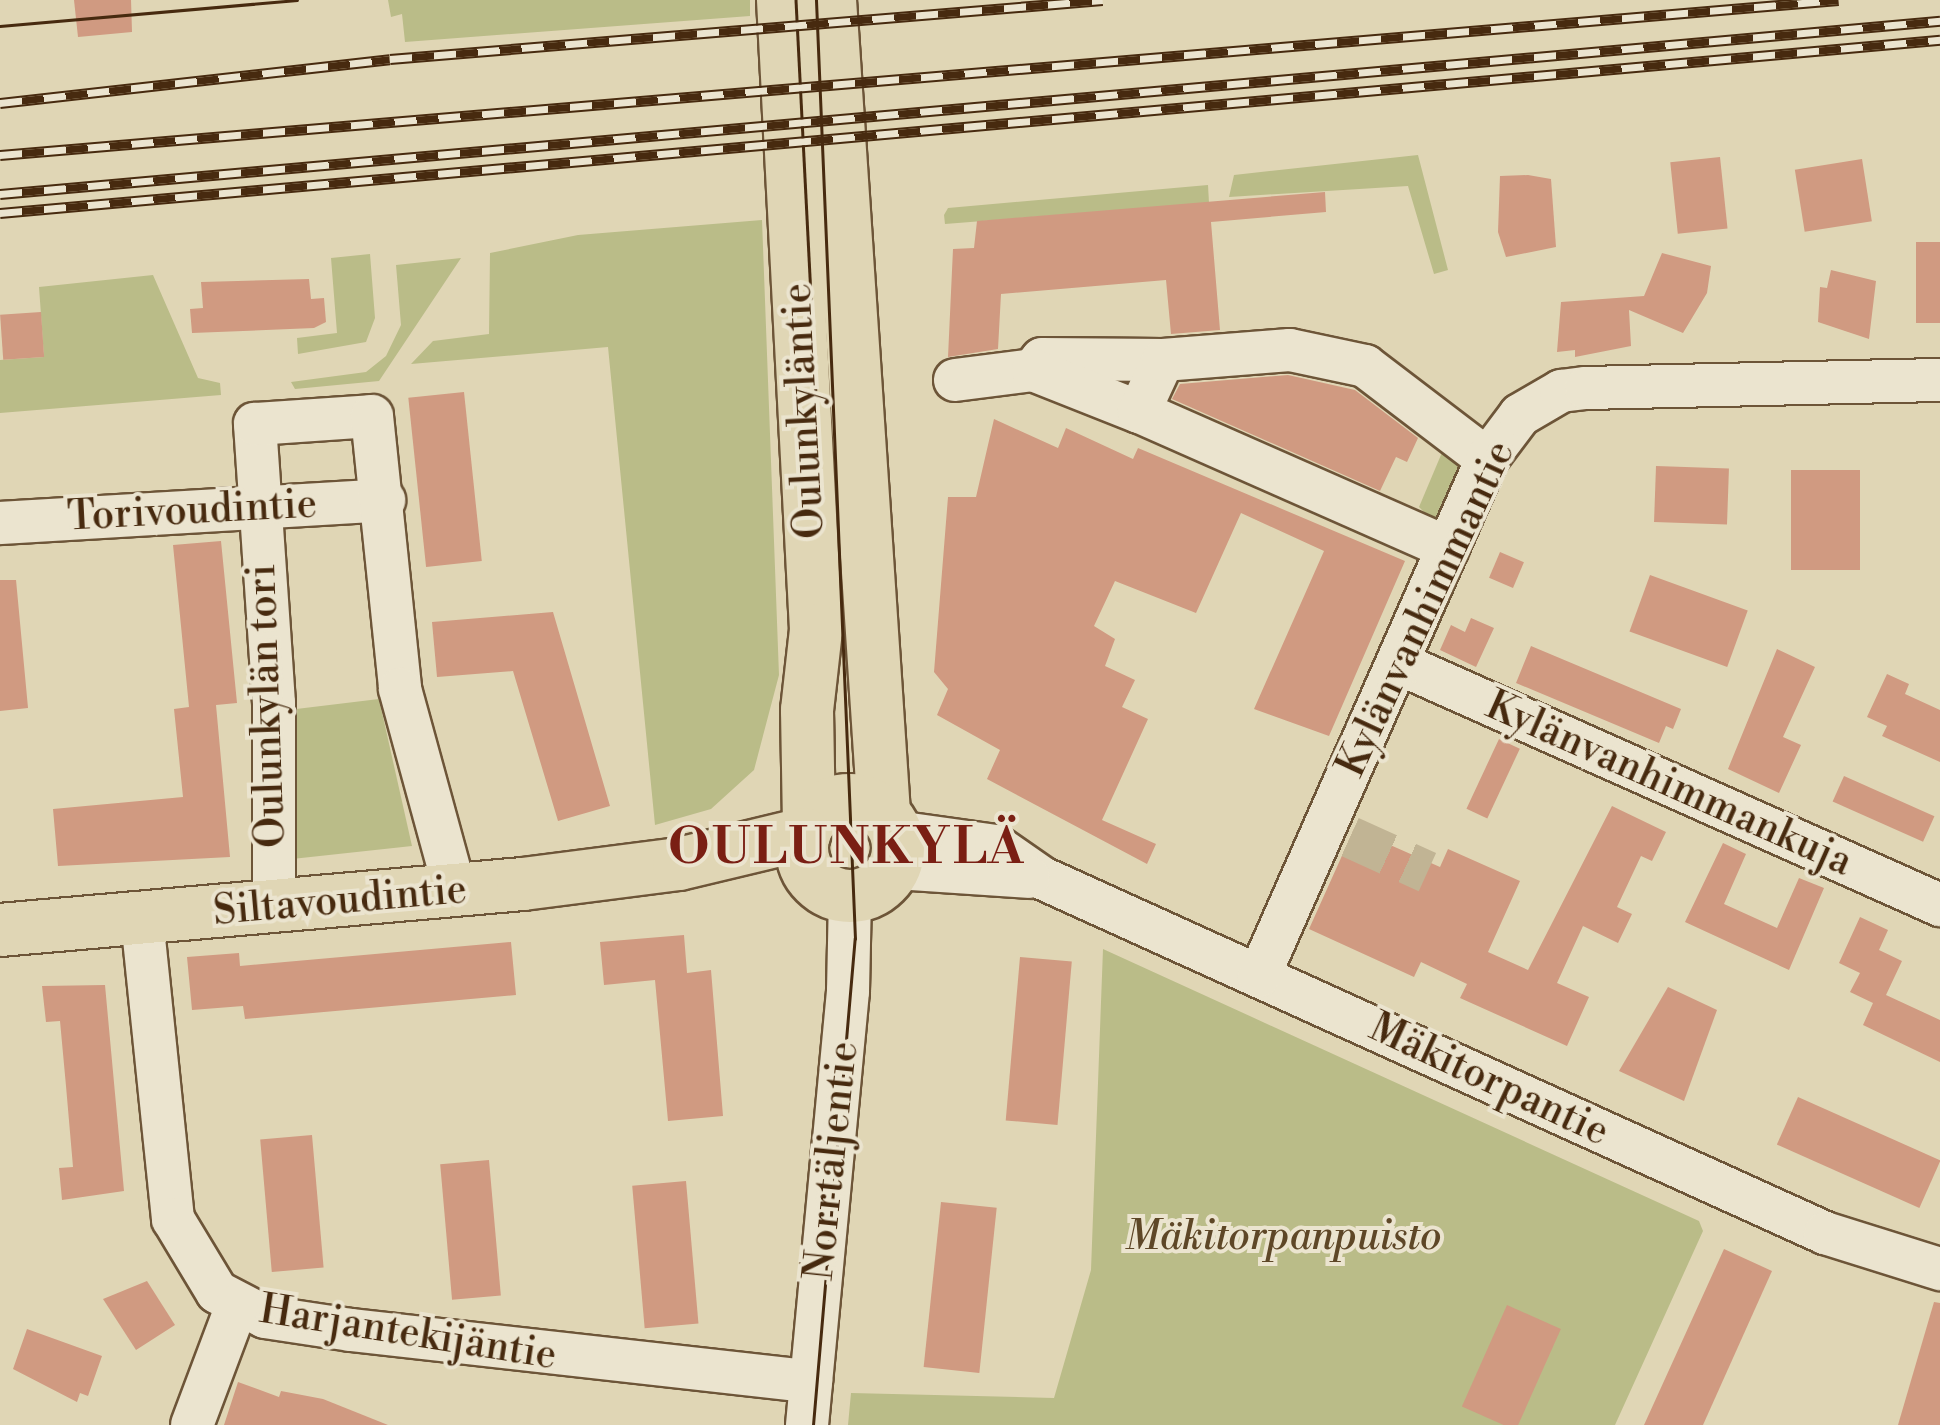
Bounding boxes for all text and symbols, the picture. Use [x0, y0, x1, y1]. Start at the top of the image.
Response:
street label: Oulunkyläntie [773, 282, 835, 540]
street label: Kylänvanhimmantie [1327, 433, 1525, 785]
street label: Torivoudintie [66, 480, 318, 542]
street label: Oulunkylän tori [238, 563, 296, 849]
street label: Kylänvanhimmankuja [1478, 682, 1860, 886]
district label: OULUNKYLÄ [668, 819, 1026, 879]
street label: Siltavoudintie [211, 866, 469, 936]
street label: Mäkitorpantie [1362, 1004, 1616, 1156]
street label: Norrtäljentie [796, 1039, 868, 1283]
park label: Mäkitorpanpuisto [1125, 1213, 1441, 1261]
street label: Harjantekijäntie [256, 1286, 560, 1380]

